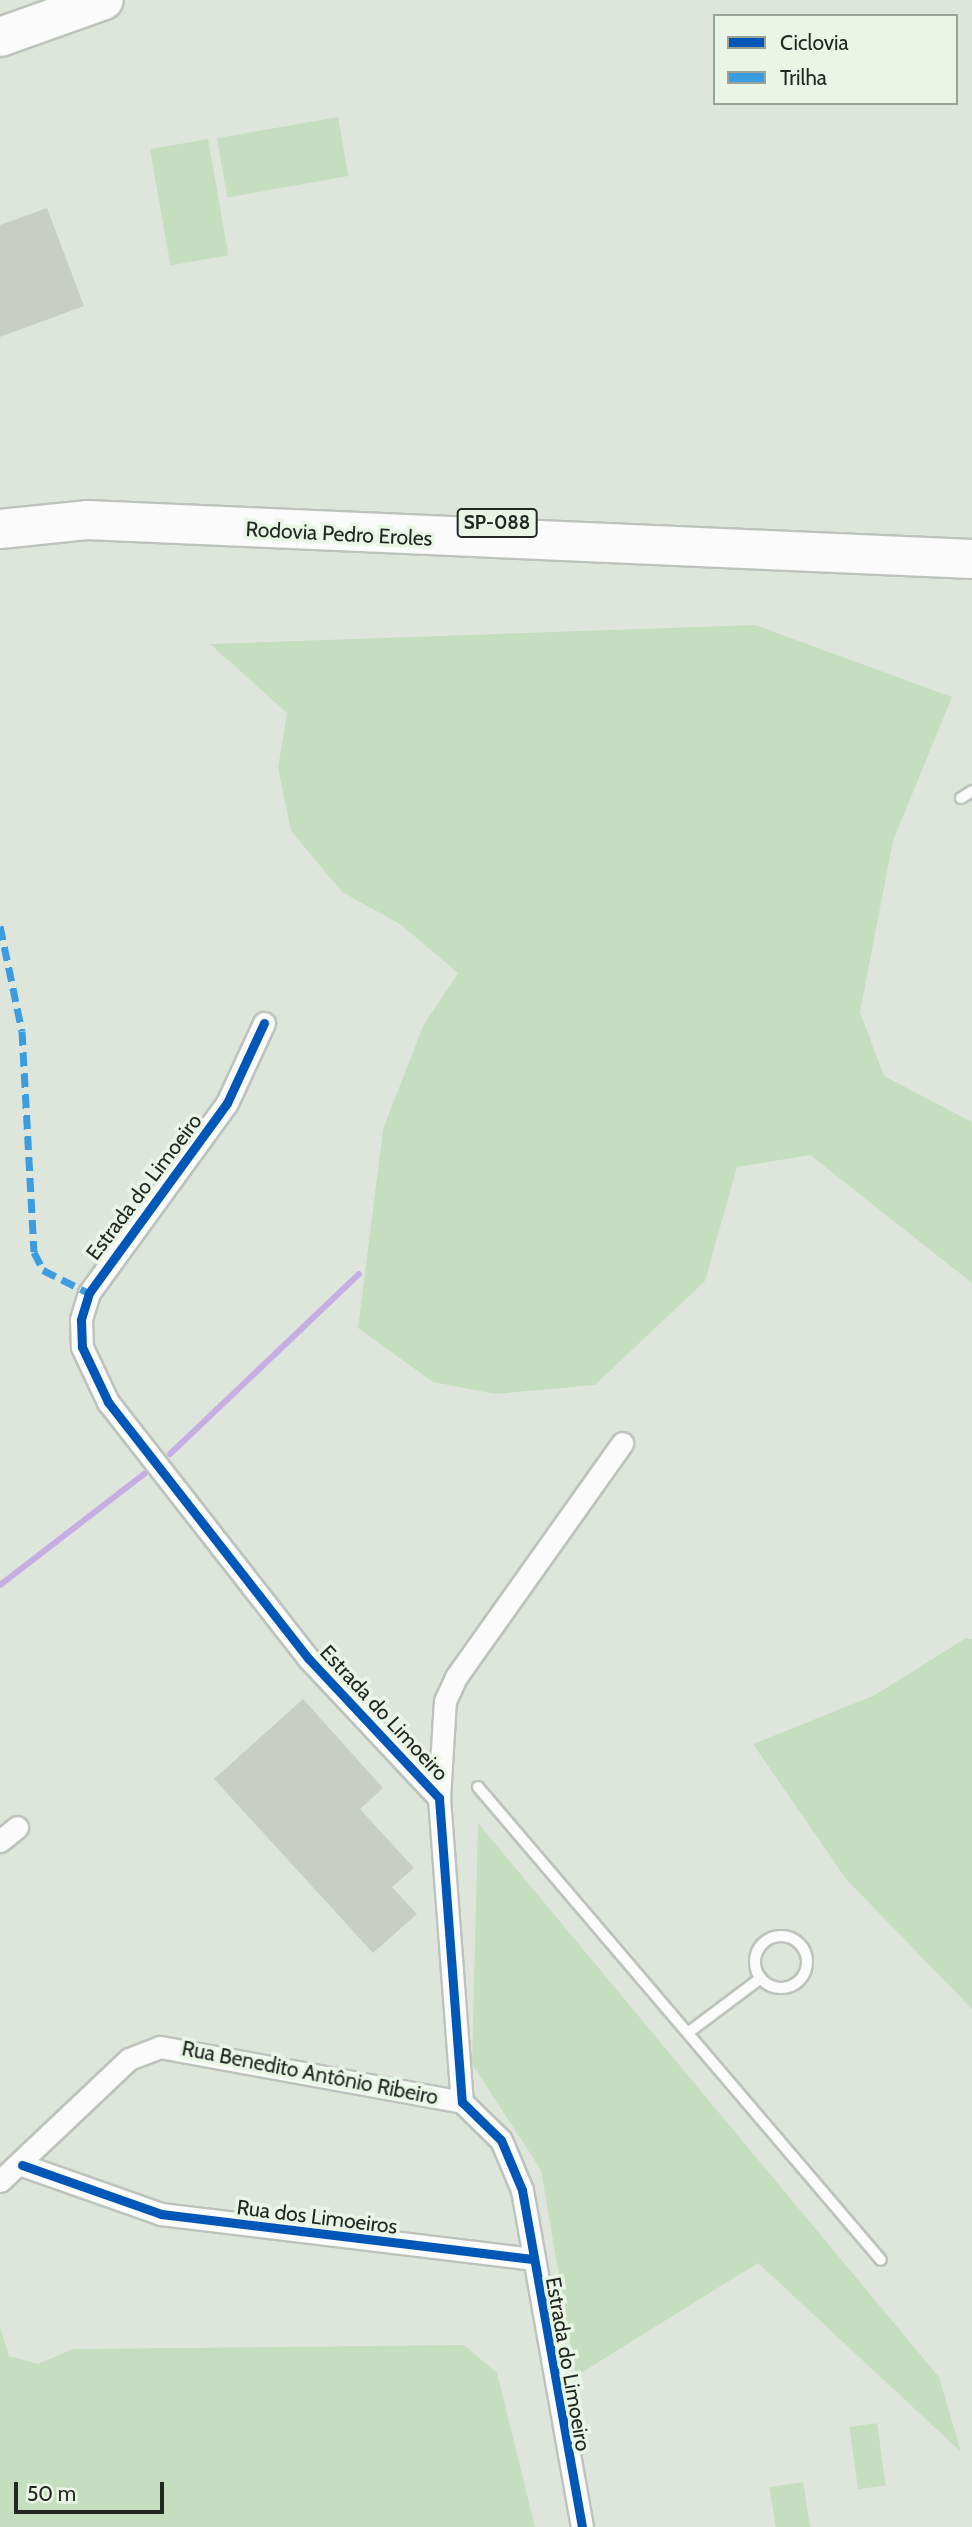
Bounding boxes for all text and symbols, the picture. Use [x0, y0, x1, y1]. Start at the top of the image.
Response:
legend [713, 14, 958, 105]
text: Ciclovia [780, 30, 849, 55]
text: Trilha [780, 65, 827, 90]
road number: SP-088 [455, 508, 539, 538]
street label: Rodovia Pedro Eroles [245, 517, 433, 551]
street label: Estrada do Limoeiro [81, 1109, 207, 1265]
street label: Estrada do Limoeiro [315, 1640, 453, 1786]
street label: Rua Benedito Antônio Ribeiro [180, 2036, 440, 2110]
street label: Rua dos Limoeiros [235, 2195, 399, 2239]
street label: Estrada do Limoeiro [540, 2275, 596, 2453]
scale bar [18, 2468, 168, 2512]
text: 50 m [27, 2481, 76, 2506]

